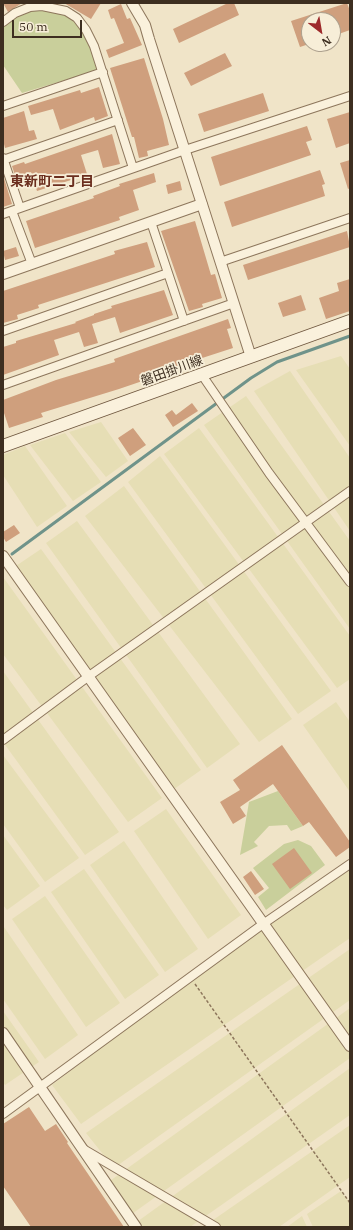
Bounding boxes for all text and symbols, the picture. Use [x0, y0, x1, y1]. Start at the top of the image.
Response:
scale bar [14, 12, 84, 38]
north arrow [301, 12, 341, 52]
text: 50 m [19, 19, 48, 34]
text: N [319, 33, 334, 50]
district label: 東新町二丁目 [10, 174, 94, 190]
street label: 磐田掛川線 [139, 353, 205, 389]

